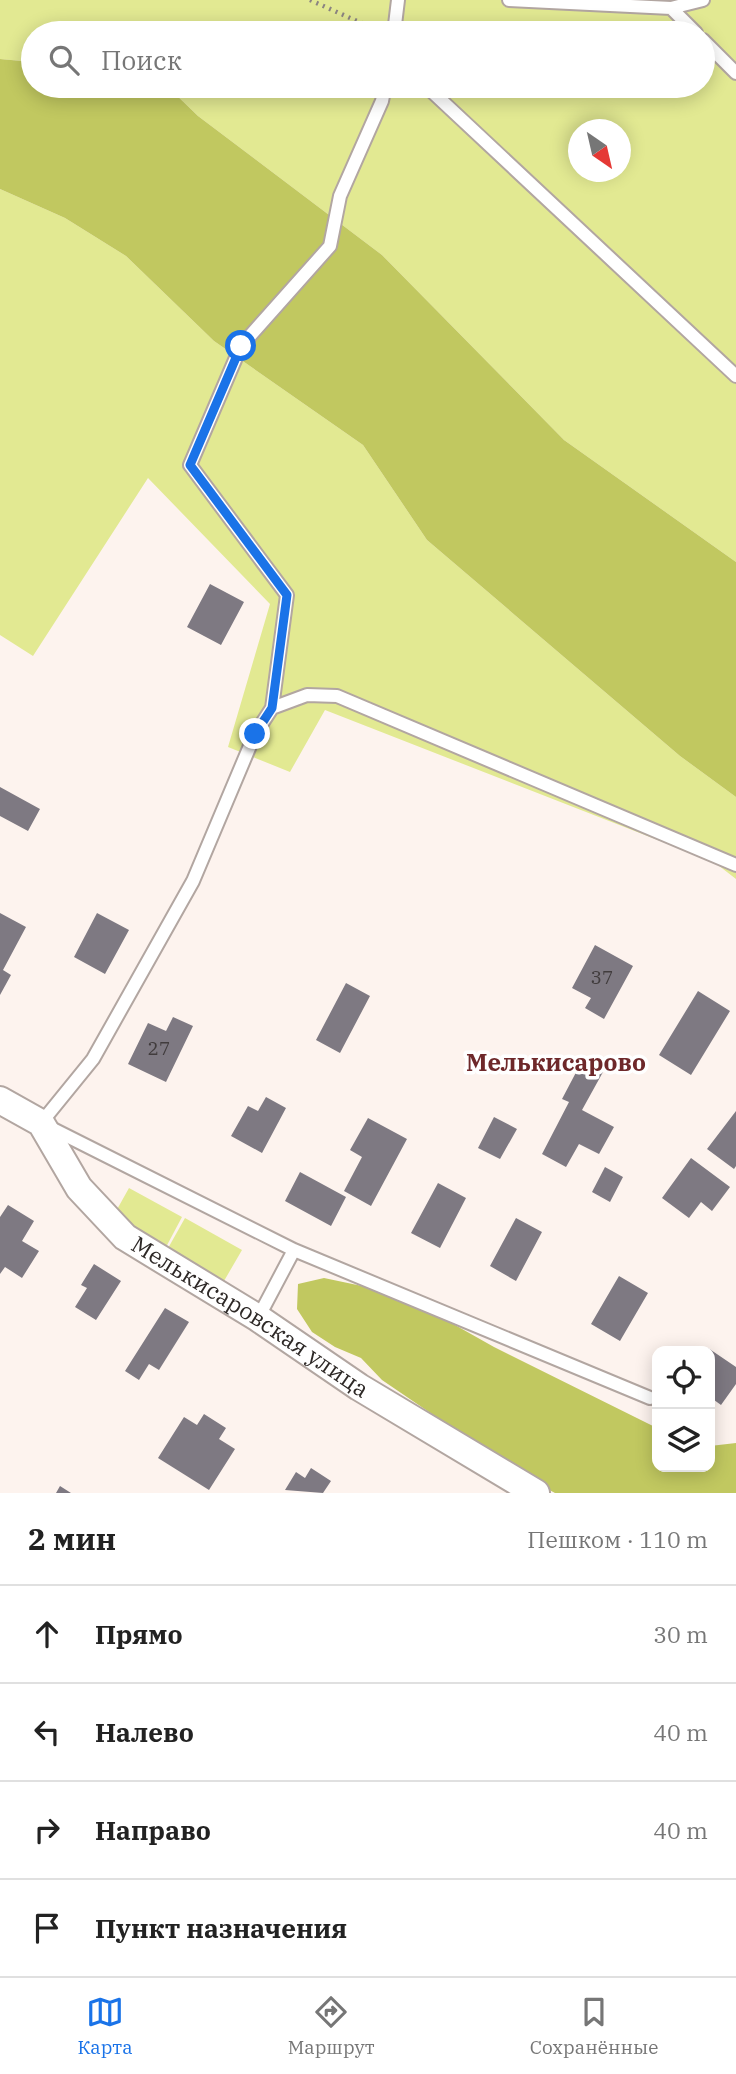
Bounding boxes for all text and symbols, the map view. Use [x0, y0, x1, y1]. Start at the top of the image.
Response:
search box [21, 21, 715, 98]
icon: search [45, 41, 83, 79]
text: Поиск [101, 43, 182, 77]
north arrow [568, 119, 631, 182]
route start [225, 330, 256, 361]
route end [239, 718, 270, 749]
house number: 37 [591, 965, 613, 989]
house number: 27 [148, 1036, 170, 1060]
district label: Мелькисарово [466, 1046, 646, 1078]
street label: Мелькисаровская улица [126, 1229, 375, 1404]
map controls [652, 1346, 715, 1472]
button: locate [652, 1346, 715, 1409]
button: layers [652, 1409, 715, 1472]
text: 2 мин [28, 1519, 116, 1558]
text: Пешком · 110 m [527, 1524, 708, 1554]
icon: ahead [28, 1615, 66, 1653]
text: Прямо [95, 1617, 183, 1651]
text: 30 m [653, 1619, 708, 1649]
icon: left [28, 1713, 66, 1751]
text: Налево [95, 1715, 194, 1749]
text: 40 m [653, 1717, 708, 1747]
icon: right [28, 1811, 66, 1849]
text: Направо [95, 1813, 211, 1847]
text: 40 m [653, 1815, 708, 1845]
icon: arrive [28, 1909, 66, 1947]
text: Пункт назначения [95, 1911, 347, 1945]
tab: Карта [78, 1993, 133, 2059]
tab: Маршрут [288, 1993, 375, 2059]
tab: Сохранённые [530, 1993, 658, 2059]

